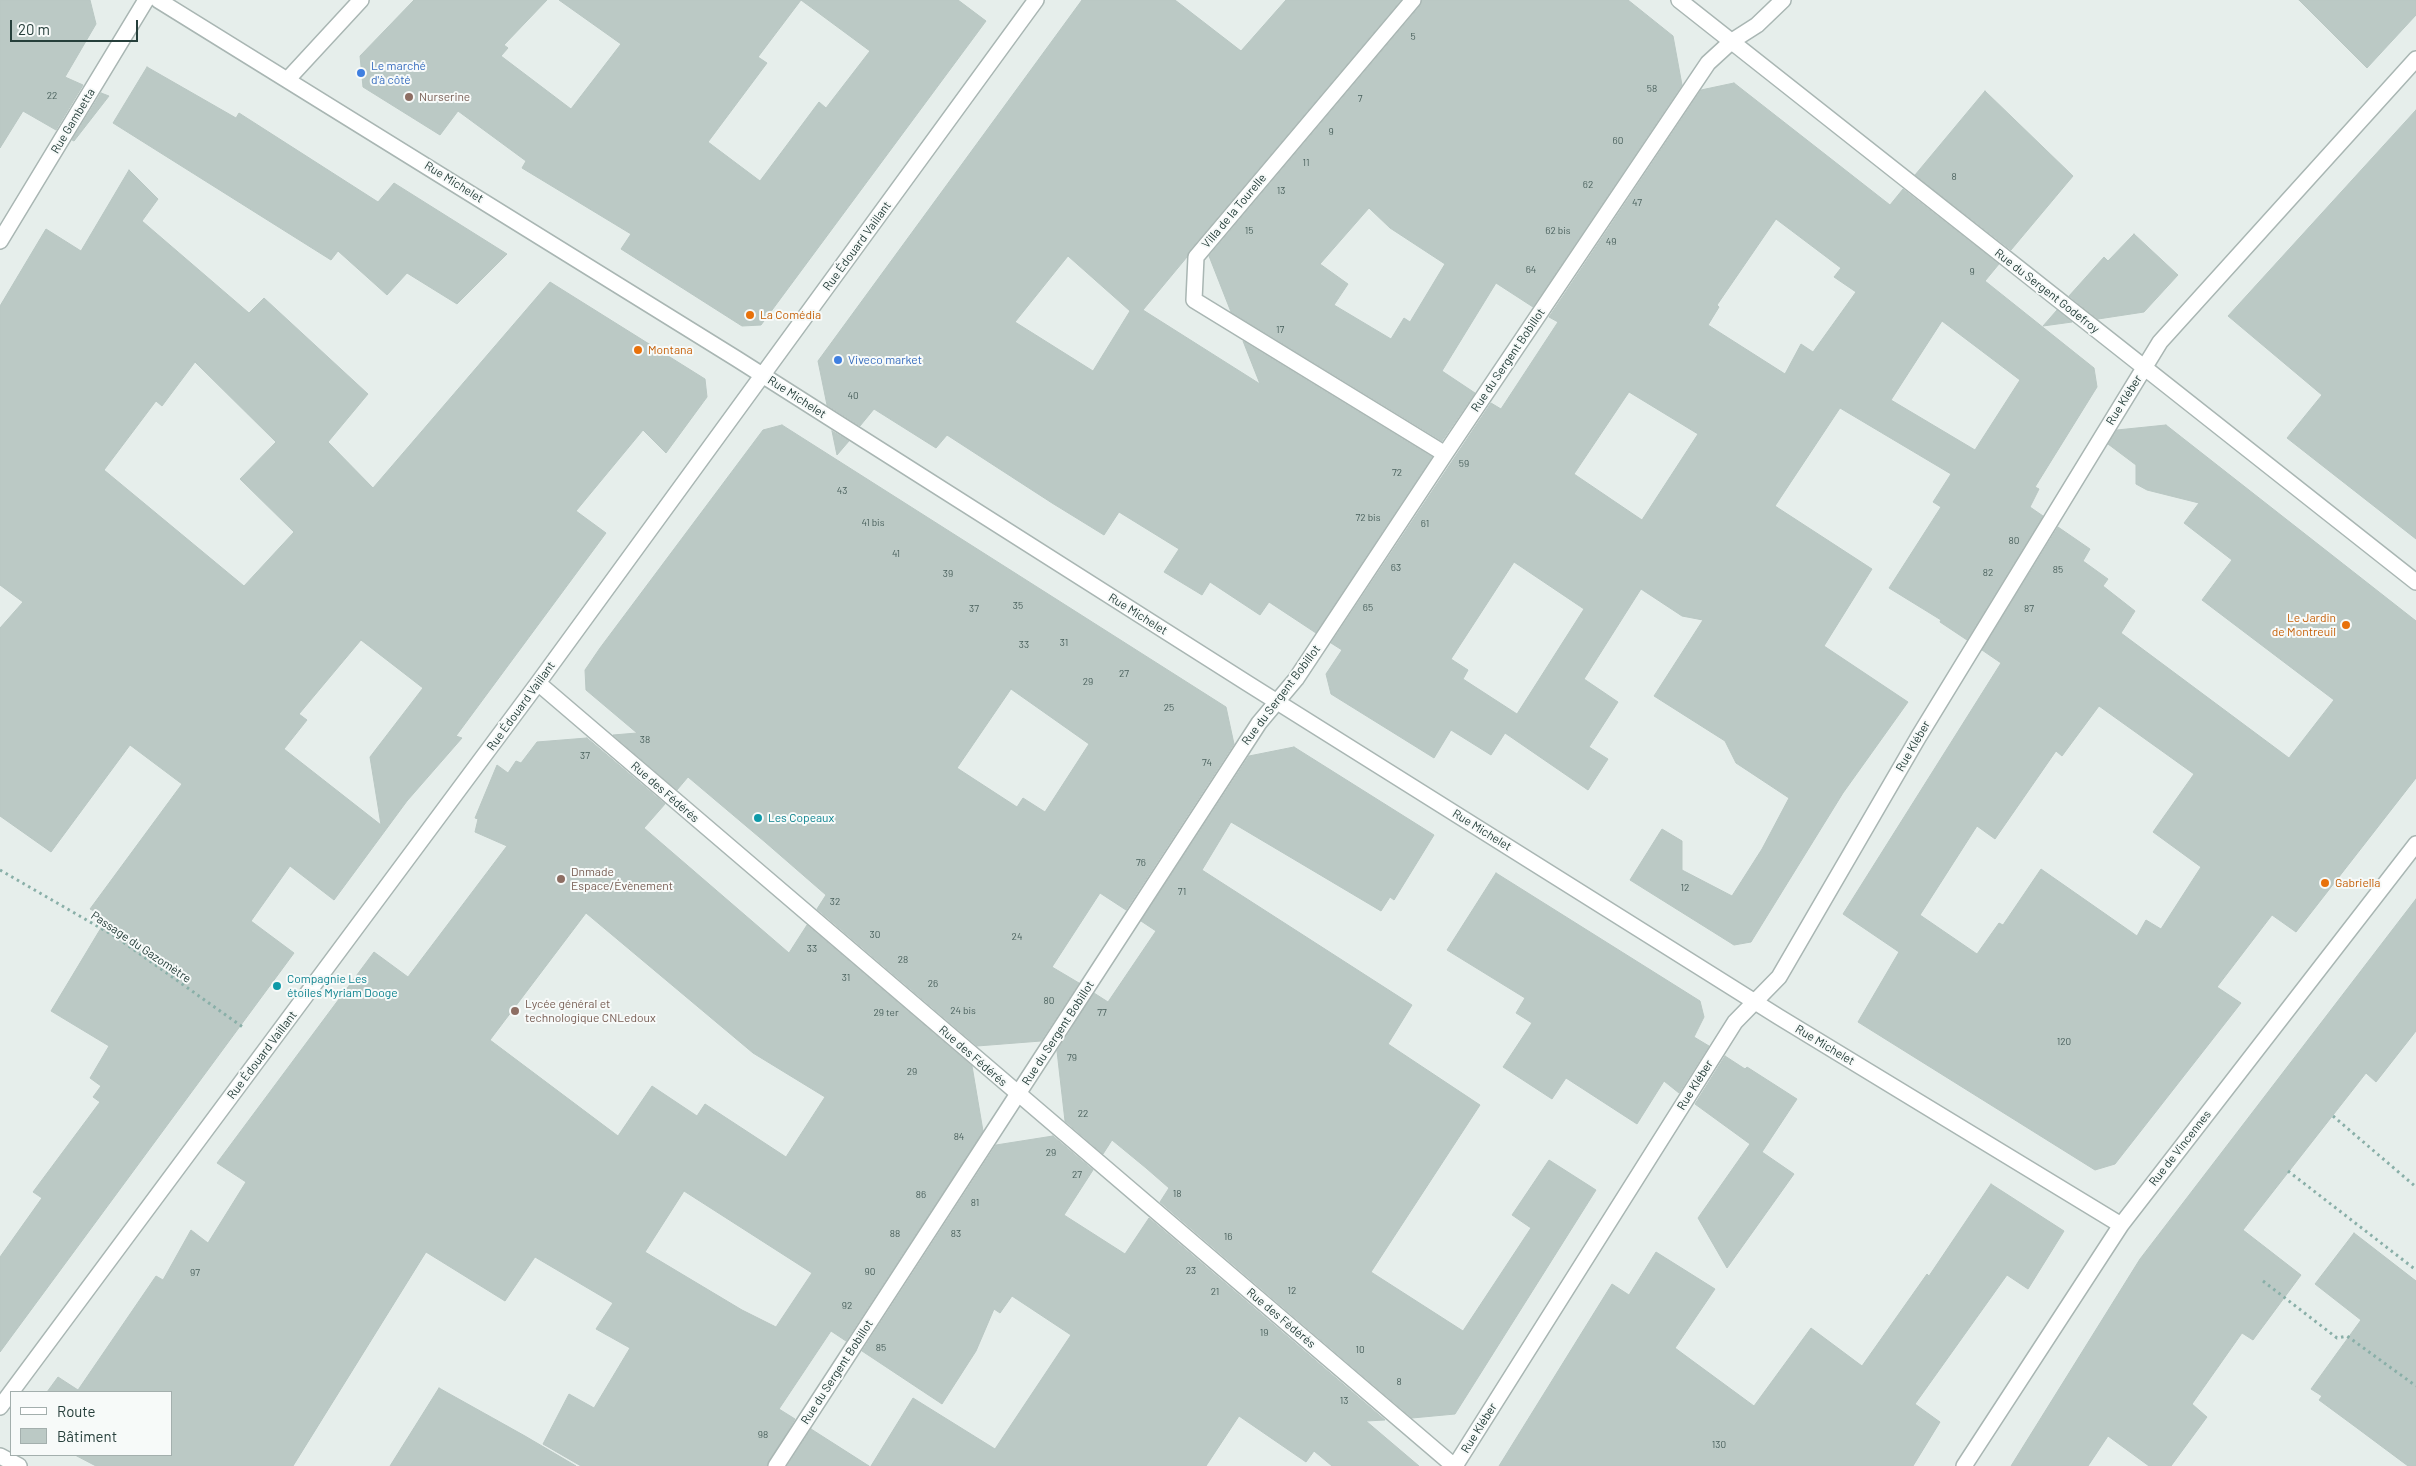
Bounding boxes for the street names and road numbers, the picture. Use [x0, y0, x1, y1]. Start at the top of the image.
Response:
street label: Rue Gambetta [48, 86, 98, 156]
street label: Rue Michelet [422, 158, 486, 206]
street label: Villa de la Tourelle [1199, 171, 1269, 251]
street label: Rue Édouard Vaillant [820, 199, 894, 293]
street label: Rue du Sergent Godefroy [1992, 246, 2102, 336]
street label: Rue du Sergent Bobillot [1468, 306, 1548, 414]
street label: Rue Kléber [2103, 372, 2145, 428]
street label: Rue Michelet [765, 373, 829, 421]
street label: Rue Michelet [1106, 590, 1170, 638]
street label: Rue du Sergent Bobillot [1239, 642, 1323, 748]
street label: Rue Édouard Vaillant [484, 659, 558, 753]
street label: Rue Kléber [1893, 718, 1933, 774]
street label: Rue des Fédérés [628, 758, 702, 826]
street label: Rue Michelet [1450, 806, 1514, 854]
street label: Passage du Gazomètre [88, 908, 194, 986]
street label: Rue du Sergent Bobillot [1019, 978, 1097, 1088]
street label: Rue Édouard Vaillant [224, 1008, 300, 1102]
street label: Rue des Fédérés [936, 1022, 1010, 1090]
street label: Rue Michelet [1793, 1022, 1857, 1068]
street label: Rue Kléber [1674, 1057, 1716, 1113]
street label: Rue de Vincennes [2146, 1107, 2214, 1189]
street label: Rue des Fédérés [1244, 1285, 1318, 1351]
street label: Rue du Sergent Bobillot [798, 1317, 876, 1427]
street label: Rue Kléber [1458, 1400, 1500, 1456]

